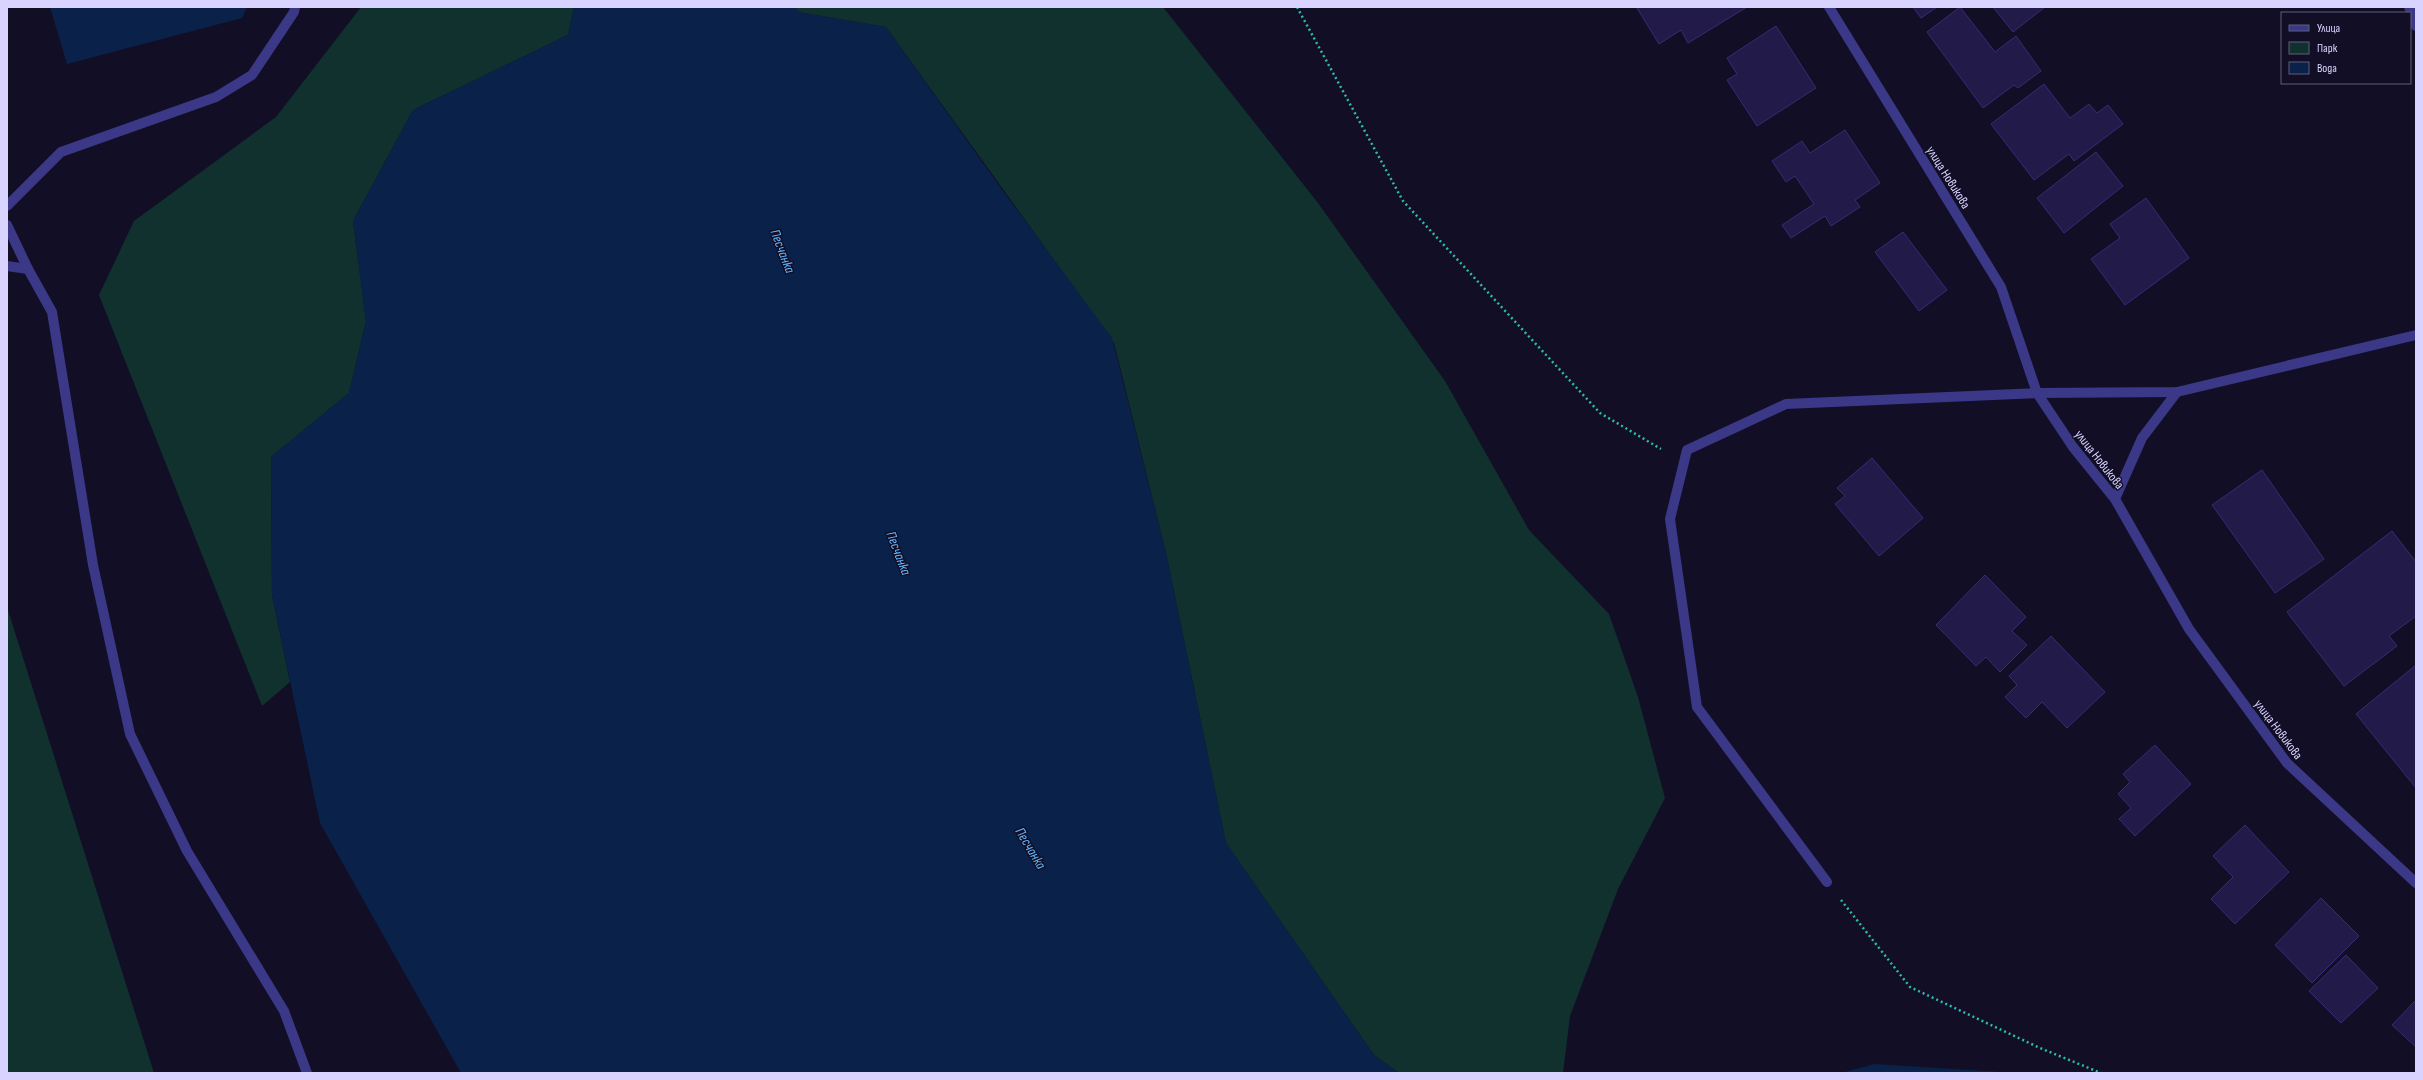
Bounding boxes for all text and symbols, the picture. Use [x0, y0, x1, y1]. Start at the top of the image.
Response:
legend [2281, 12, 2411, 84]
text: Улица [2317, 21, 2341, 36]
text: Парк [2317, 41, 2338, 56]
text: Вода [2317, 61, 2337, 76]
street label: улица Новикова [1923, 143, 1974, 212]
water label: Песчанка [766, 227, 799, 276]
street label: улица Новикова [2071, 427, 2127, 492]
water label: Песчанка [882, 529, 915, 578]
street label: улица Новикова [2251, 697, 2306, 763]
water label: Песчанка [1012, 824, 1050, 872]

